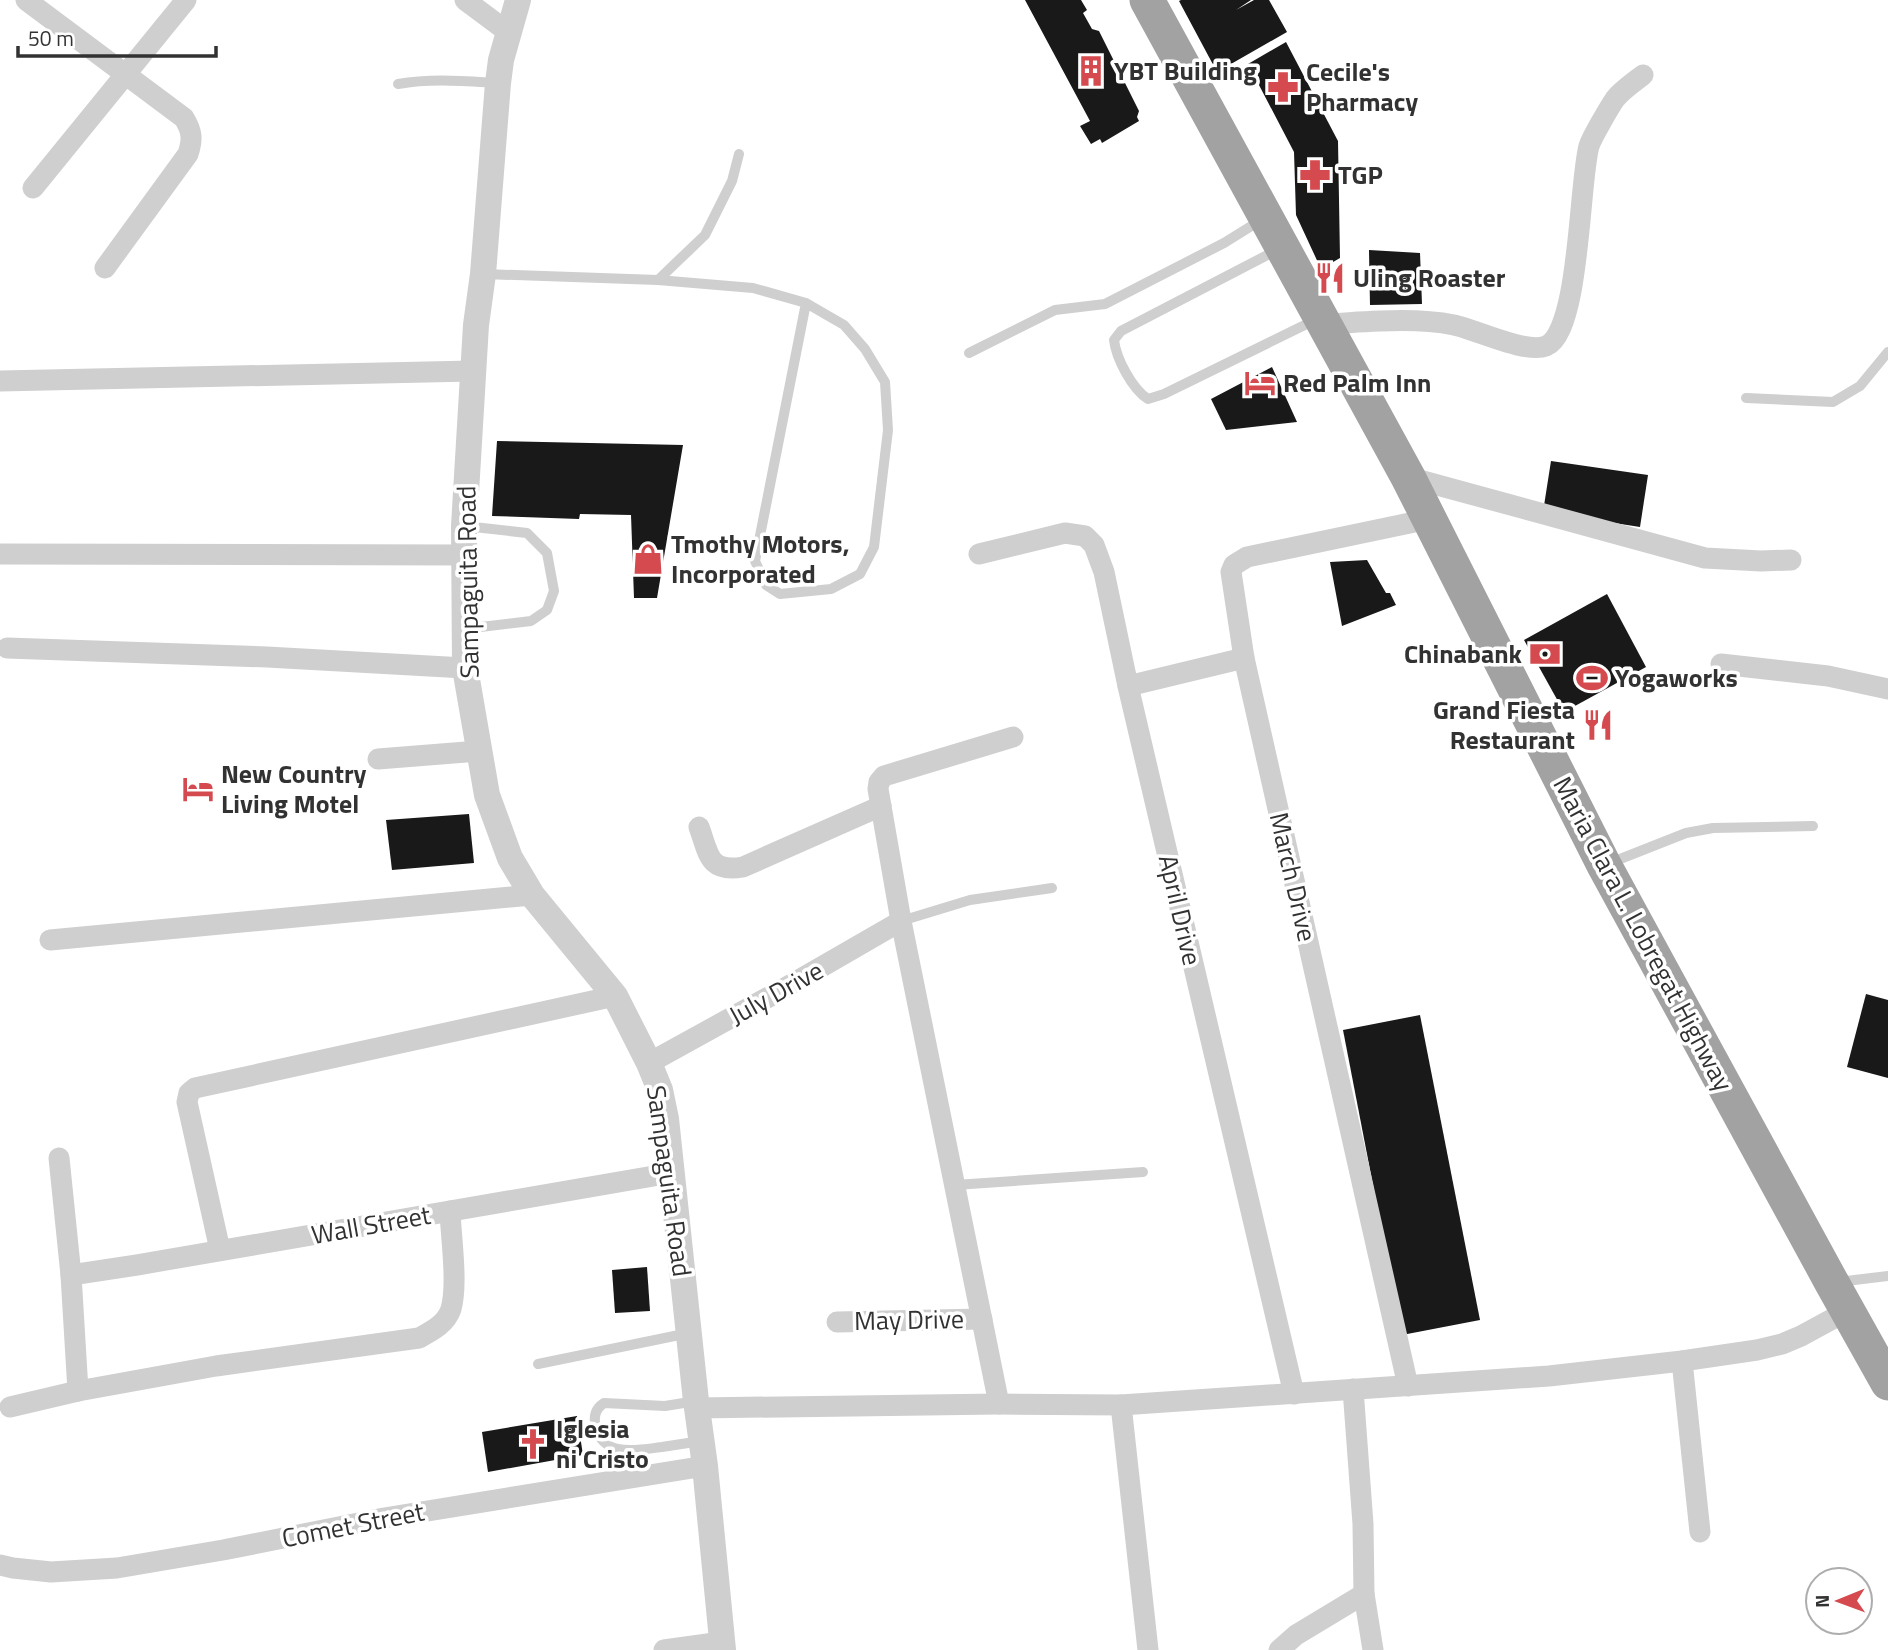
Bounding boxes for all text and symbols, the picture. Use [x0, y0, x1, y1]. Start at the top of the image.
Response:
scale bar [18, 14, 215, 58]
text: 50 m [28, 22, 74, 54]
place label: YBT Building [1114, 51, 1257, 90]
place label: Cecile's Pharmacy [1306, 52, 1418, 121]
building icon: YBT Building [1074, 54, 1108, 88]
pharmacy icon: Cecile's Pharmacy [1266, 70, 1300, 104]
place label: TGP [1338, 155, 1383, 194]
pharmacy icon: TGP [1298, 158, 1332, 192]
place label: Uling Roaster [1353, 258, 1506, 297]
restaurant icon: Uling Roaster [1313, 261, 1347, 295]
place label: Red Palm Inn [1283, 363, 1431, 402]
hotel icon: Red Palm Inn [1243, 366, 1277, 400]
street label: Sampaguita Road [446, 485, 489, 679]
place label: Tmothy Motors, Incorporated [671, 524, 849, 593]
shop icon: Tmothy Motors, Incorporated [631, 542, 665, 576]
place label: Chinabank [1404, 634, 1523, 673]
bank icon: Chinabank [1528, 637, 1562, 671]
place label: Yogaworks [1615, 658, 1738, 697]
sports icon: Yogaworks [1575, 661, 1609, 695]
place label: Grand Fiesta Restaurant [1433, 690, 1575, 759]
restaurant icon: Grand Fiesta Restaurant [1581, 708, 1615, 742]
place label: New Country Living Motel [221, 754, 367, 823]
street label: Maria Clara L. Lobregat Highway [1544, 769, 1743, 1098]
hotel icon: New Country Living Motel [181, 772, 215, 806]
street label: March Drive [1260, 808, 1327, 945]
street label: April Drive [1149, 851, 1212, 969]
street label: July Drive [721, 951, 830, 1034]
street label: Sampaguita Road [637, 1083, 702, 1279]
street label: Wall Street [308, 1195, 434, 1254]
street label: May Drive [854, 1299, 964, 1340]
place label: Iglesia ni Cristo [556, 1409, 649, 1478]
church icon: Iglesia ni Cristo [516, 1427, 550, 1461]
street label: Comet Street [278, 1492, 427, 1557]
north arrow [1804, 1566, 1874, 1636]
text: N [1807, 1594, 1836, 1608]

